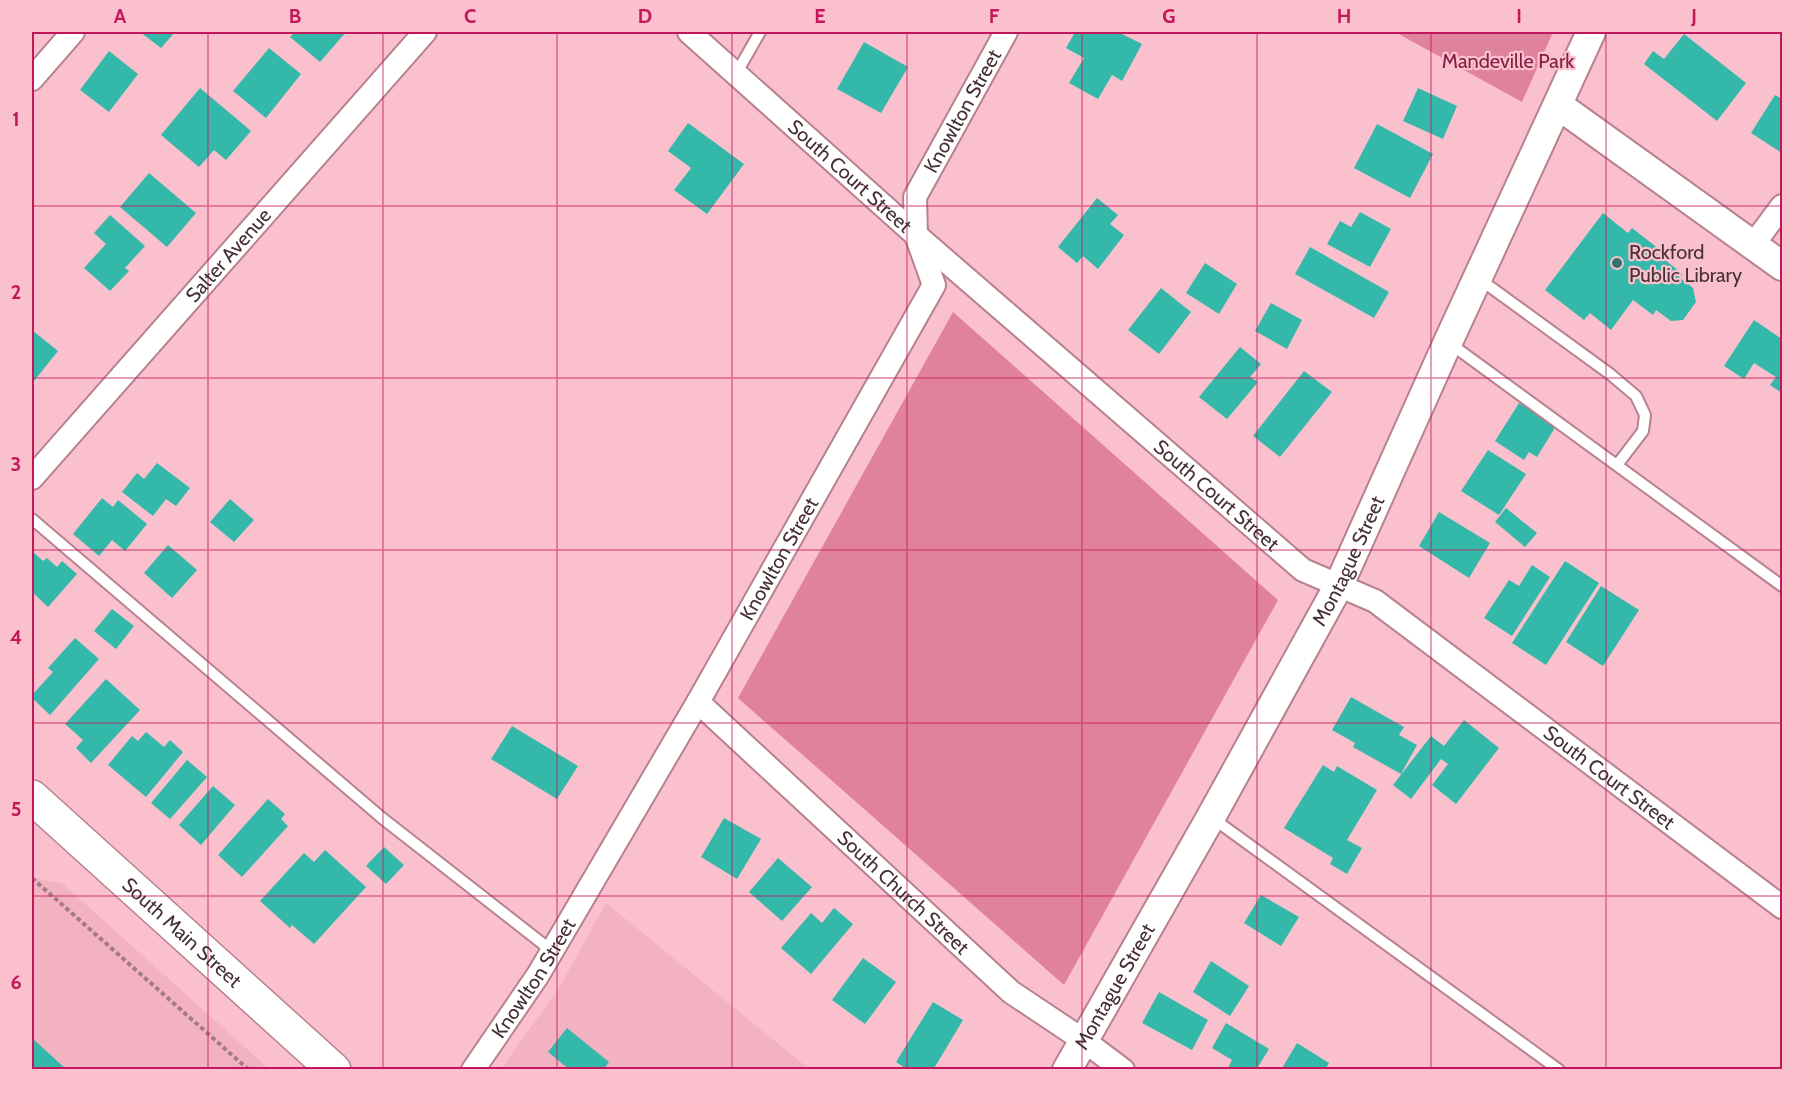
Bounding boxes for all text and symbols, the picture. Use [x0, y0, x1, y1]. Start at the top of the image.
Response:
text: A [114, 4, 127, 28]
text: B [289, 4, 301, 28]
text: C [464, 4, 476, 28]
text: D [638, 4, 652, 28]
text: E [814, 4, 826, 28]
text: F [989, 4, 1000, 28]
text: G [1162, 4, 1176, 28]
text: H [1337, 4, 1351, 28]
text: I [1516, 4, 1522, 28]
text: J [1690, 4, 1697, 28]
street label: Knowlton Street [919, 45, 1006, 177]
park label: Mandeville Park [1442, 49, 1574, 73]
text: 1 [12, 107, 20, 131]
street label: South Court Street [783, 114, 917, 238]
street label: Salter Avenue [181, 203, 276, 307]
place label: Rockford Public Library [1629, 240, 1742, 287]
marker: Rockford Public Library [1610, 256, 1624, 270]
text: 2 [11, 280, 21, 304]
street label: South Court Street [1149, 434, 1284, 556]
text: 3 [11, 452, 21, 476]
street label: Montague Street [1307, 492, 1390, 630]
street label: Knowlton Street [735, 493, 823, 625]
text: 4 [10, 625, 22, 649]
street label: South Court Street [1539, 720, 1680, 834]
text: 5 [11, 797, 21, 821]
street label: South Church Street [833, 825, 974, 959]
street label: South Main Street [117, 872, 247, 993]
street label: Knowlton Street [486, 914, 581, 1043]
street label: Montague Street [1069, 919, 1160, 1054]
text: 6 [10, 970, 22, 994]

